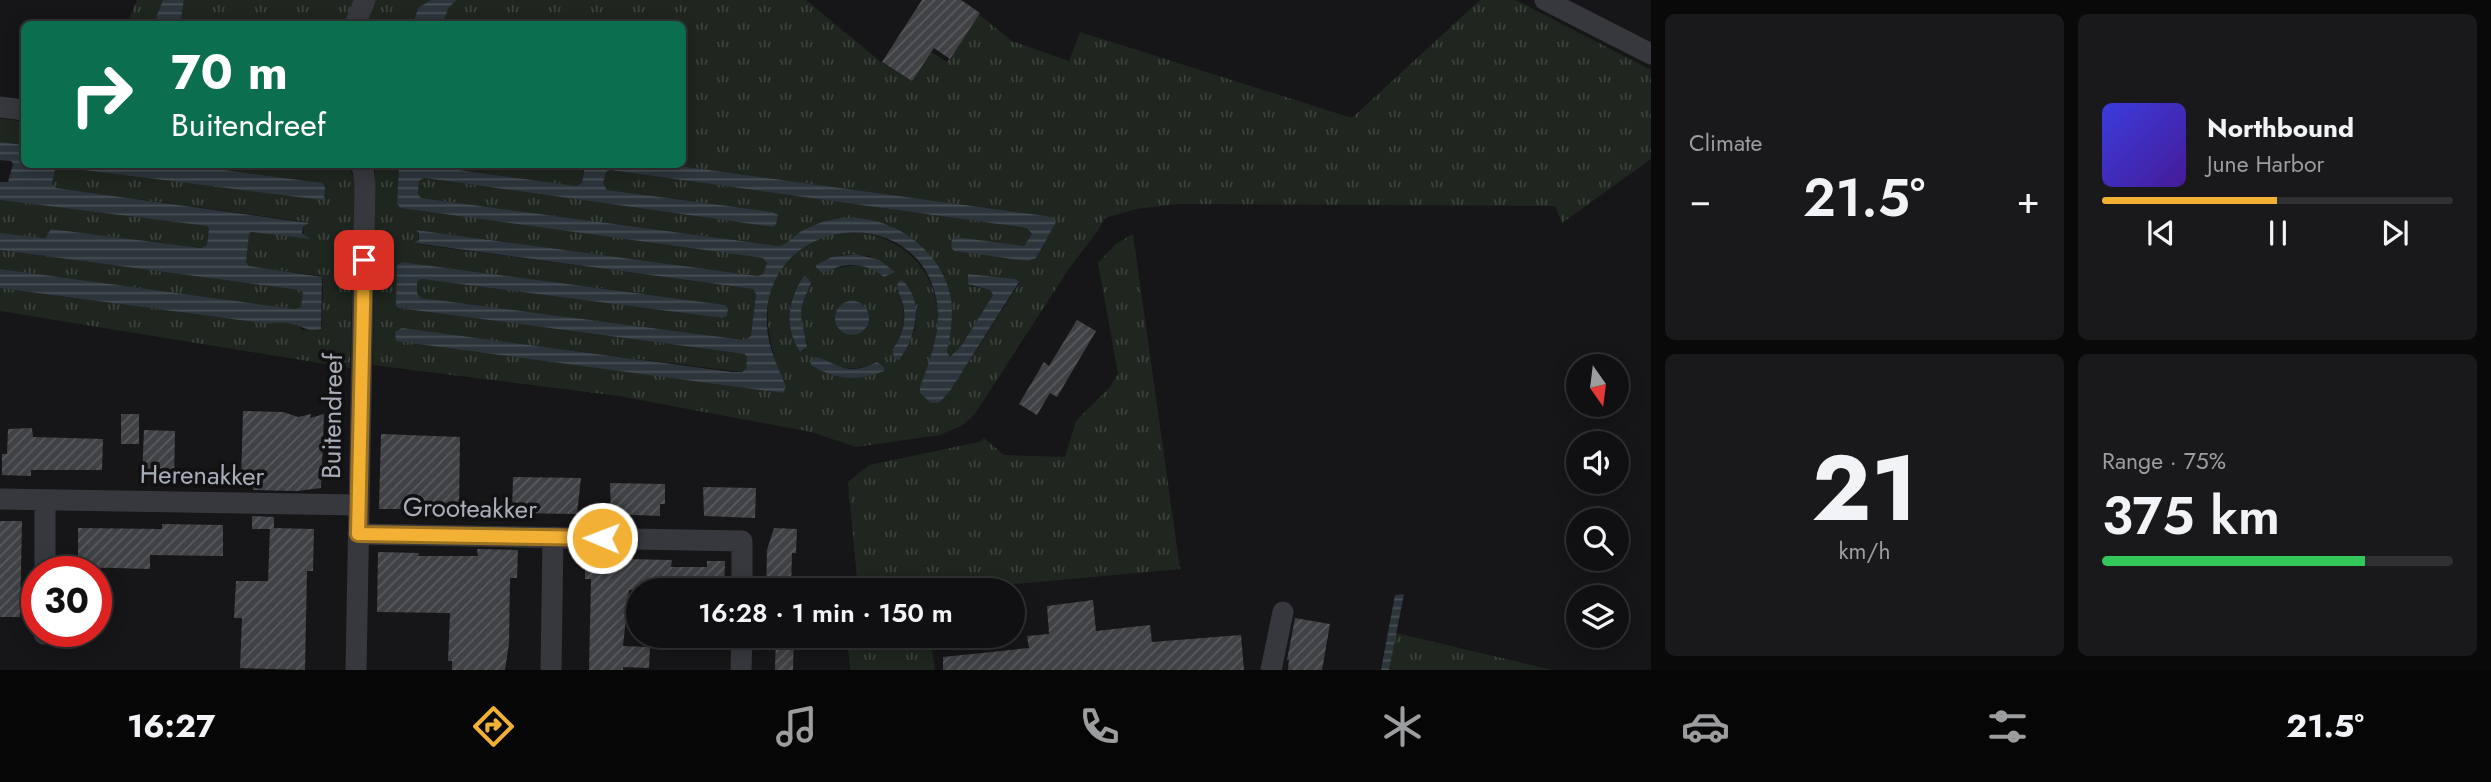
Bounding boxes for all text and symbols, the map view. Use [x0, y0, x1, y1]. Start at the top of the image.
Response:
text: 70 m [171, 37, 288, 107]
icon: right [56, 49, 147, 140]
text: Buitendreef [171, 102, 326, 148]
text: Northbound [2207, 109, 2354, 147]
text: Climate [1689, 126, 1762, 160]
text: June Harbor [2207, 147, 2324, 181]
text: 21.5° [1803, 160, 1925, 236]
text: − [1689, 172, 1711, 227]
text: + [2017, 172, 2040, 227]
icon: previous [2142, 214, 2180, 252]
icon: pause [2259, 214, 2297, 252]
icon: next [2376, 214, 2414, 252]
pin [334, 230, 394, 290]
icon: arrive [345, 241, 383, 279]
street label: Buitendreef [312, 352, 352, 479]
north arrow [1566, 354, 1629, 416]
map controls [1566, 354, 1629, 648]
text: 21 [1811, 423, 1918, 554]
button: sound [1566, 431, 1629, 494]
text: Range · 75% [2102, 444, 2226, 478]
street label: Herenakker [139, 455, 265, 495]
text: 375 km [2102, 478, 2280, 554]
street label: Grooteakker [403, 488, 537, 528]
position arrow [565, 501, 639, 575]
button: search [1566, 508, 1629, 571]
text: km/h [1839, 534, 1890, 568]
speed limit sign: 30 [21, 556, 112, 647]
button: layers [1566, 585, 1629, 648]
text: 16:28 · 1 min · 150 m [698, 594, 953, 632]
icon: directions [469, 702, 518, 751]
icon: music [772, 702, 821, 751]
icon: phone [1075, 702, 1124, 751]
icon: climate [1378, 702, 1427, 751]
icon: car [1681, 702, 1730, 751]
icon: filters [1983, 702, 2032, 751]
text: 16:27 [127, 703, 215, 749]
text: 21.5° [2286, 703, 2364, 749]

